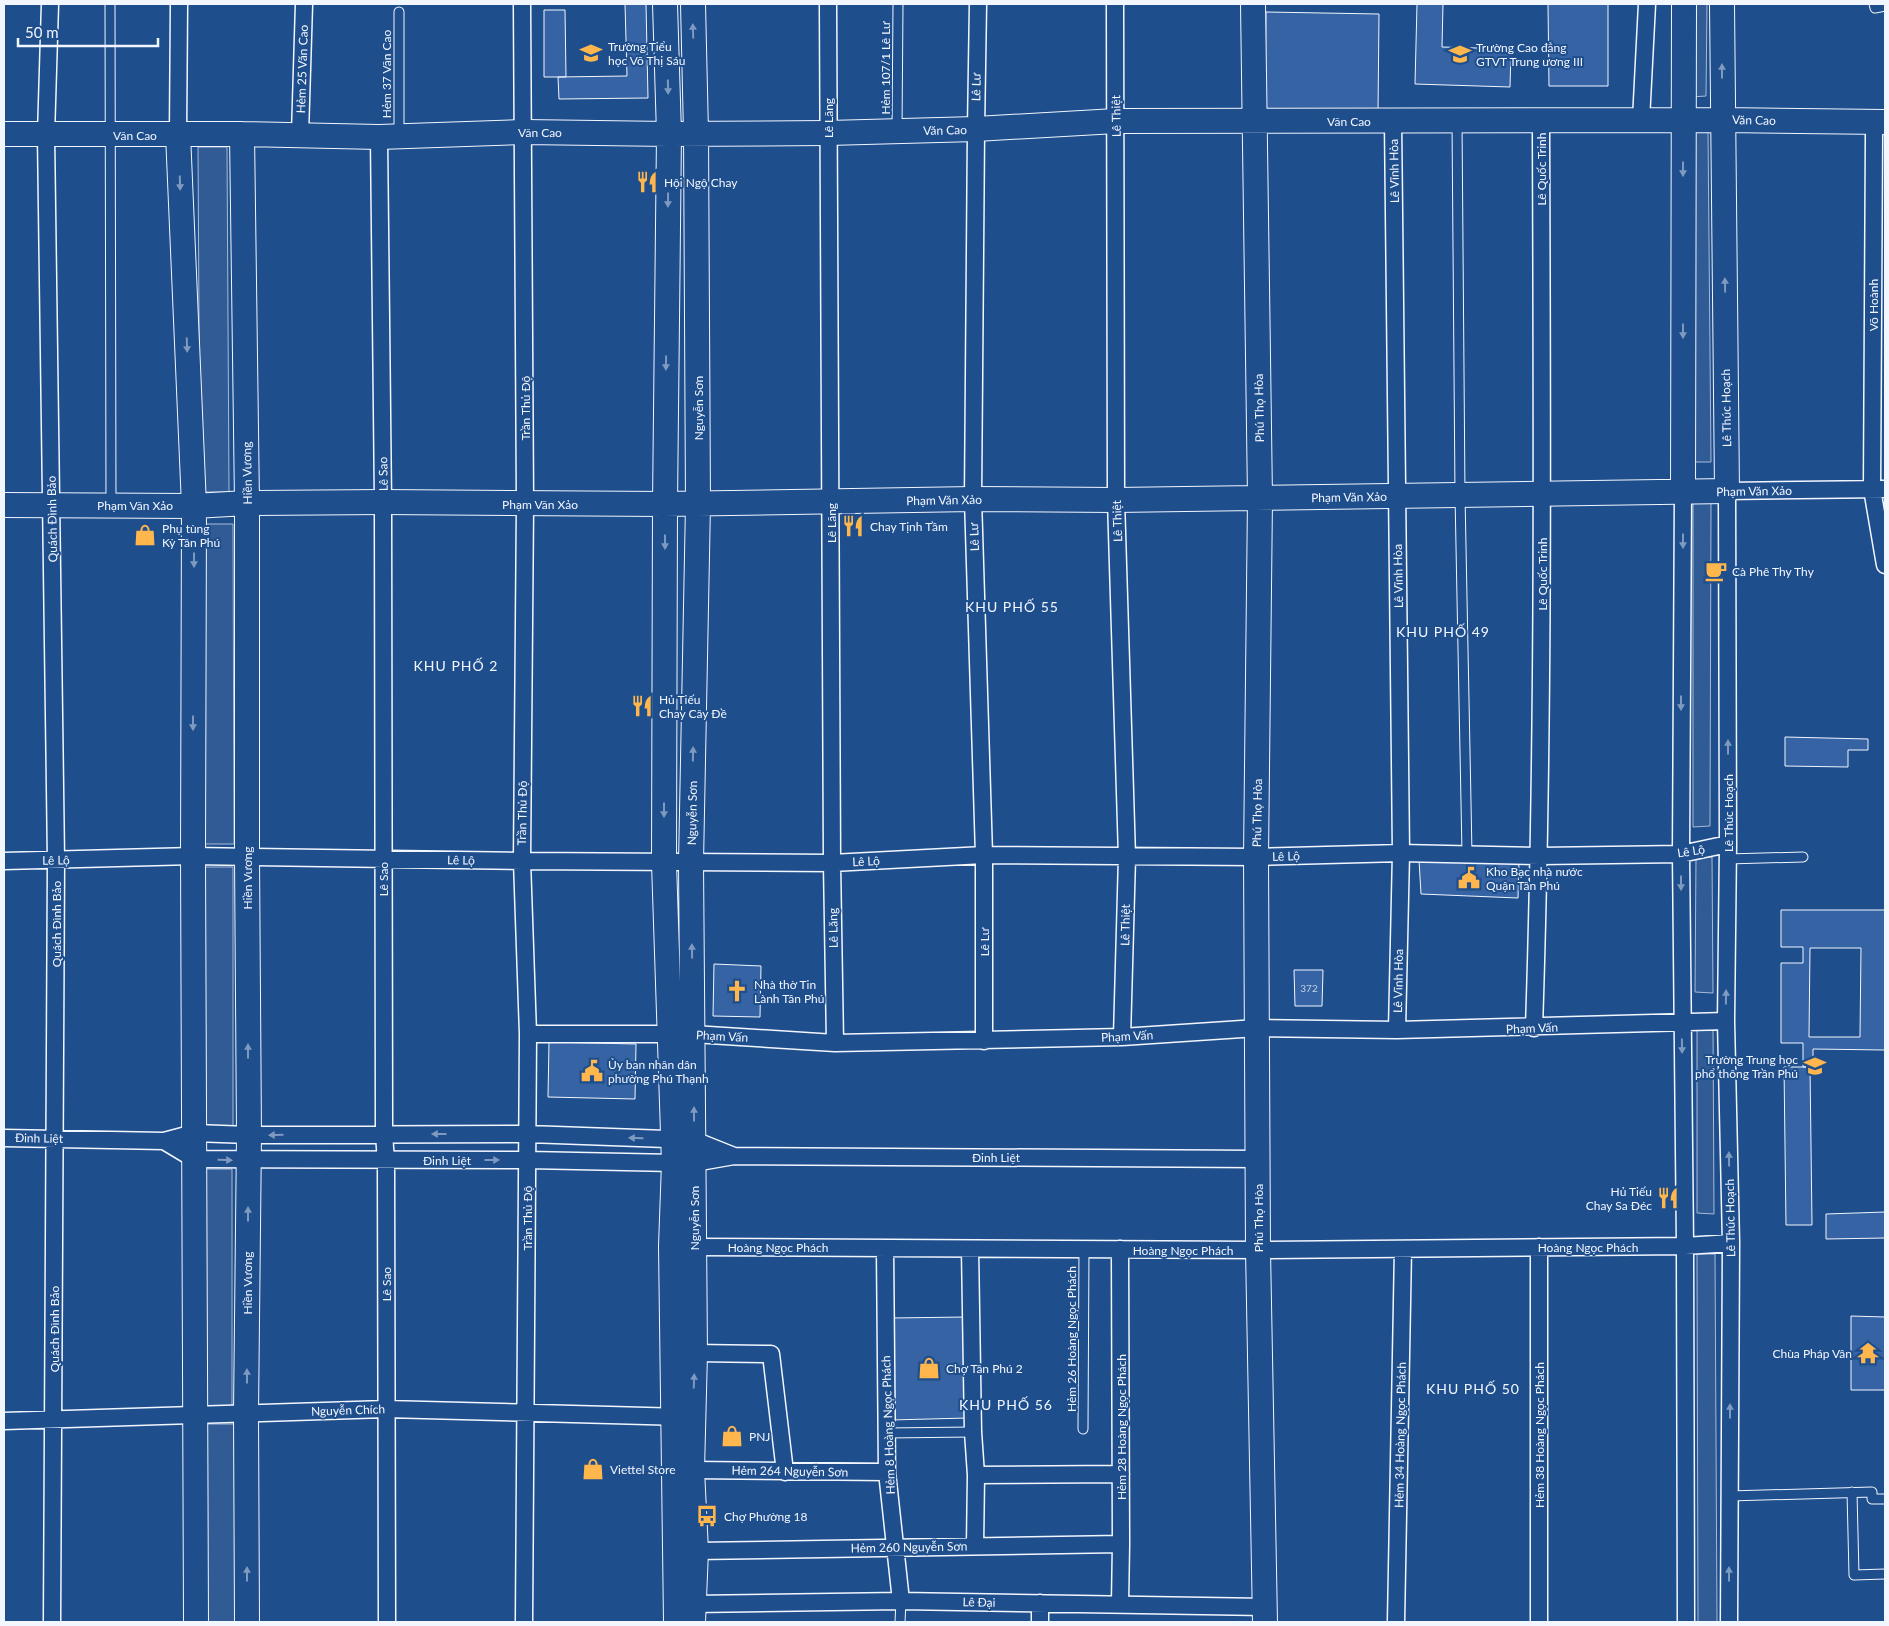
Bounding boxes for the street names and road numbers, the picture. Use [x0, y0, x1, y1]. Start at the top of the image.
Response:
street label: Hẻm 107/1 Lê Lư [878, 21, 893, 115]
street label: Hẻm 25 Văn Cao [293, 24, 311, 114]
street label: Hẻm 37 Văn Cao [379, 29, 394, 118]
street label: Lê Lư [968, 72, 984, 101]
street label: Lê Thiệt [1108, 94, 1124, 137]
street label: Lê Lăng [821, 98, 836, 138]
street label: Văn Cao [1732, 112, 1776, 128]
street label: Văn Cao [1327, 114, 1371, 129]
street label: Văn Cao [923, 122, 967, 138]
street label: Văn Cao [518, 125, 562, 140]
street label: Văn Cao [113, 128, 157, 143]
street label: Lê Quốc Trinh [1534, 133, 1549, 206]
street label: Lê Vĩnh Hòa [1386, 139, 1402, 203]
street label: Võ Hoành [1866, 279, 1881, 331]
street label: Lê Thúc Hoạch [1718, 369, 1734, 447]
street label: Phú Thọ Hòa [1251, 374, 1267, 442]
street label: Trần Thủ Độ [518, 375, 533, 440]
street label: Nguyễn Sơn [691, 376, 706, 440]
street label: Hiền Vương [239, 441, 255, 505]
street label: Lê Sao [375, 457, 391, 491]
street label: Quách Đình Bảo [44, 475, 60, 562]
street label: Phạm Văn Xảo [1716, 483, 1792, 499]
street label: Phạm Văn Xảo [1311, 489, 1387, 505]
street label: Phạm Văn Xảo [906, 492, 982, 508]
street label: Phạm Văn Xảo [502, 497, 578, 512]
street label: Phạm Văn Xảo [97, 498, 173, 513]
street label: Lê Thiệt [1109, 499, 1125, 542]
street label: Lê Lăng [824, 503, 839, 543]
street label: Lê Lư [966, 522, 982, 552]
street label: Lê Quốc Trinh [1535, 538, 1550, 611]
street label: Lê Vĩnh Hòa [1390, 544, 1406, 608]
street label: Lê Thúc Hoạch [1721, 774, 1736, 852]
street label: Phú Thọ Hòa [1249, 779, 1265, 847]
street label: Trần Thủ Độ [514, 780, 530, 846]
street label: Nguyễn Sơn [684, 781, 700, 845]
street label: Lê Lộ [1676, 841, 1706, 861]
street label: Hiền Vương [240, 847, 255, 909]
street label: Lê Lộ [1272, 848, 1300, 864]
street label: Lê Lộ [42, 852, 70, 868]
street label: Lê Lộ [447, 852, 475, 868]
street label: Lê Lộ [852, 853, 880, 869]
street label: Lê Sao [376, 862, 391, 896]
street label: Quách Đình Bảo [49, 881, 64, 967]
street label: Lê Thiệt [1117, 903, 1133, 946]
street label: Lê Lăng [825, 908, 841, 948]
street label: Lê Lư [977, 927, 992, 956]
street label: Lê Vĩnh Hòa [1390, 949, 1406, 1013]
street label: Phạm Vấn [1506, 1020, 1558, 1036]
street label: Phạm Vấn [696, 1027, 748, 1045]
street label: Phạm Vấn [1101, 1027, 1153, 1045]
street label: Đinh Liệt [15, 1130, 64, 1146]
street label: Đinh Liệt [972, 1150, 1021, 1165]
street label: Đinh Liệt [423, 1153, 472, 1168]
street label: Lê Thúc Hoạch [1722, 1179, 1738, 1257]
street label: Phú Thọ Hòa [1251, 1184, 1266, 1252]
street label: Trần Thủ Độ [520, 1185, 535, 1250]
street label: Nguyễn Sơn [687, 1186, 702, 1250]
street label: Hoàng Ngọc Phách [728, 1240, 828, 1255]
street label: Hoàng Ngọc Phách [1538, 1240, 1638, 1255]
street label: Hoàng Ngọc Phách [1133, 1243, 1233, 1258]
street label: Hiền Vương [240, 1252, 255, 1314]
street label: Hẻm 26 Hoàng Ngọc Phách [1064, 1266, 1079, 1412]
street label: Lê Sao [379, 1267, 394, 1301]
street label: Quách Đình Bảo [47, 1286, 62, 1372]
street label: Hẻm 28 Hoàng Ngọc Phách [1114, 1354, 1129, 1500]
street label: Hẻm 8 Hoàng Ngọc Phách [878, 1355, 898, 1495]
street label: Hẻm 34 Hoàng Ngọc Phách [1391, 1362, 1409, 1508]
street label: Hẻm 38 Hoàng Ngọc Phách [1532, 1362, 1547, 1508]
street label: Nguyễn Chích [311, 1401, 385, 1419]
street label: Hẻm 264 Nguyễn Sơn [732, 1462, 848, 1480]
street label: Hẻm 260 Nguyễn Sơn [851, 1538, 967, 1556]
street label: Lê Đại [962, 1594, 996, 1610]

